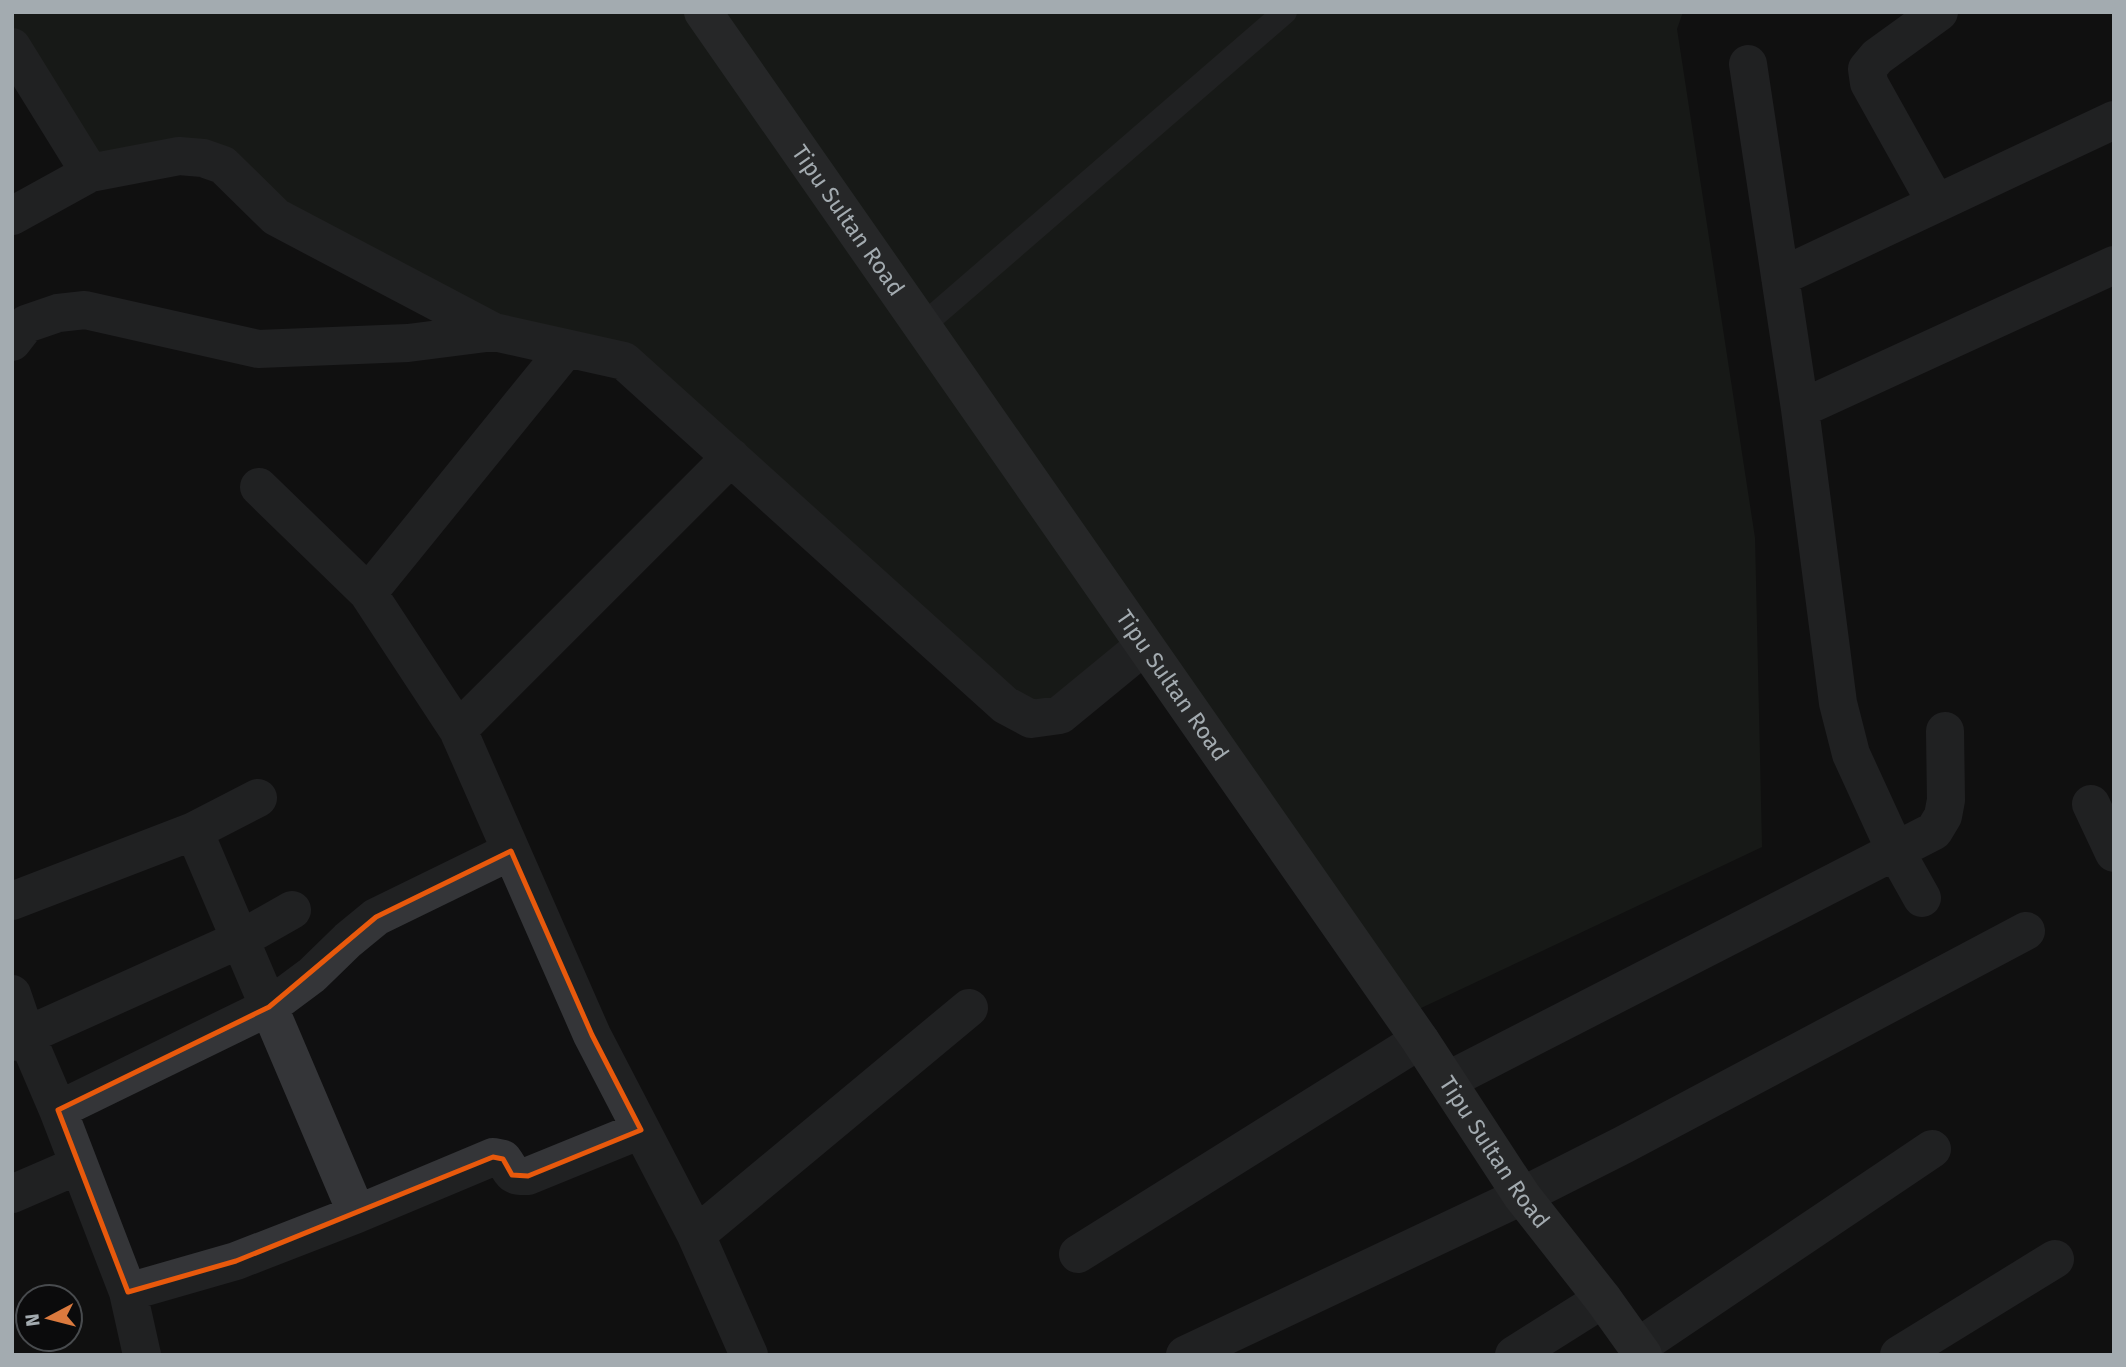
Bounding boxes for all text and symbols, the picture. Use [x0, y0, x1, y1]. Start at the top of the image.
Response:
street label: Tipu Sultan Road [786, 139, 911, 301]
street label: Tipu Sultan Road [1110, 605, 1235, 766]
street label: Tipu Sultan Road [1433, 1071, 1556, 1234]
north arrow [14, 1283, 84, 1353]
text: N [20, 1312, 45, 1328]

